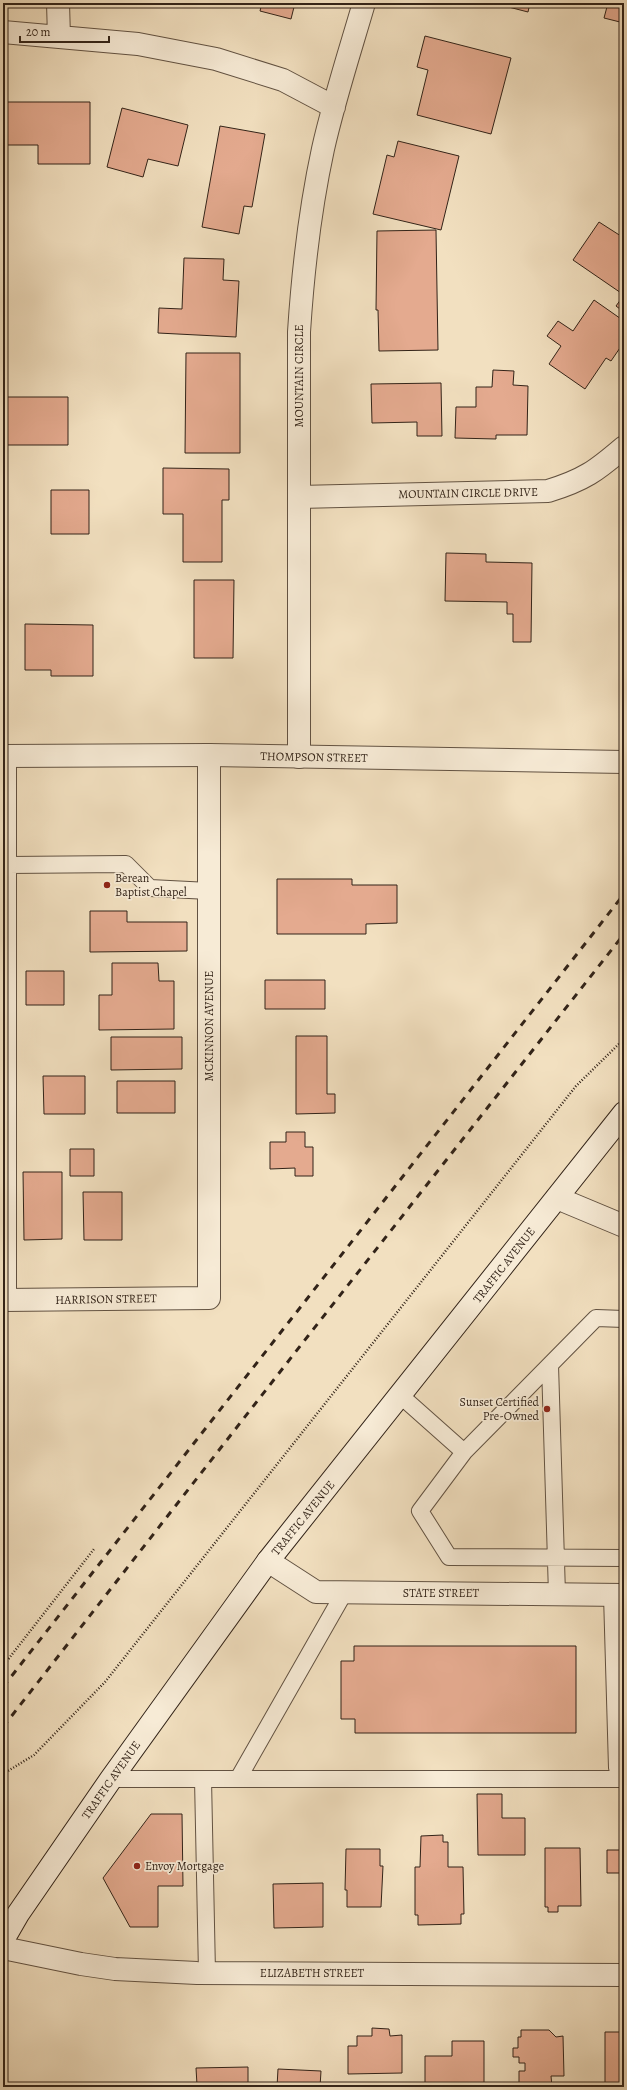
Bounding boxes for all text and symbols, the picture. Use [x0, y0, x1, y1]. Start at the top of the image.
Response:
scale bar [20, 18, 109, 44]
text: 20 m [26, 24, 50, 40]
street label: MOUNTAIN CIRCLE [291, 324, 307, 428]
street label: MOUNTAIN CIRCLE DRIVE [398, 484, 538, 502]
street label: THOMPSON STREET [260, 748, 368, 766]
place label: Berean Baptist Chapel [115, 870, 187, 900]
marker: Berean Baptist Chapel [102, 880, 112, 890]
street label: MCKINNON AVENUE [201, 971, 217, 1081]
street label: TRAFFIC AVENUE [469, 1224, 539, 1306]
street label: HARRISON STREET [55, 1290, 157, 1308]
place label: Sunset Certified Pre-Owned [460, 1394, 540, 1424]
marker: Sunset Certified Pre-Owned [542, 1404, 552, 1414]
street label: TRAFFIC AVENUE [268, 1477, 338, 1559]
street label: STATE STREET [403, 1585, 480, 1601]
street label: TRAFFIC AVENUE [78, 1738, 144, 1822]
place label: Envoy Mortgage [145, 1858, 224, 1874]
marker: Envoy Mortgage [132, 1861, 142, 1871]
street label: ELIZABETH STREET [260, 1965, 365, 1981]

